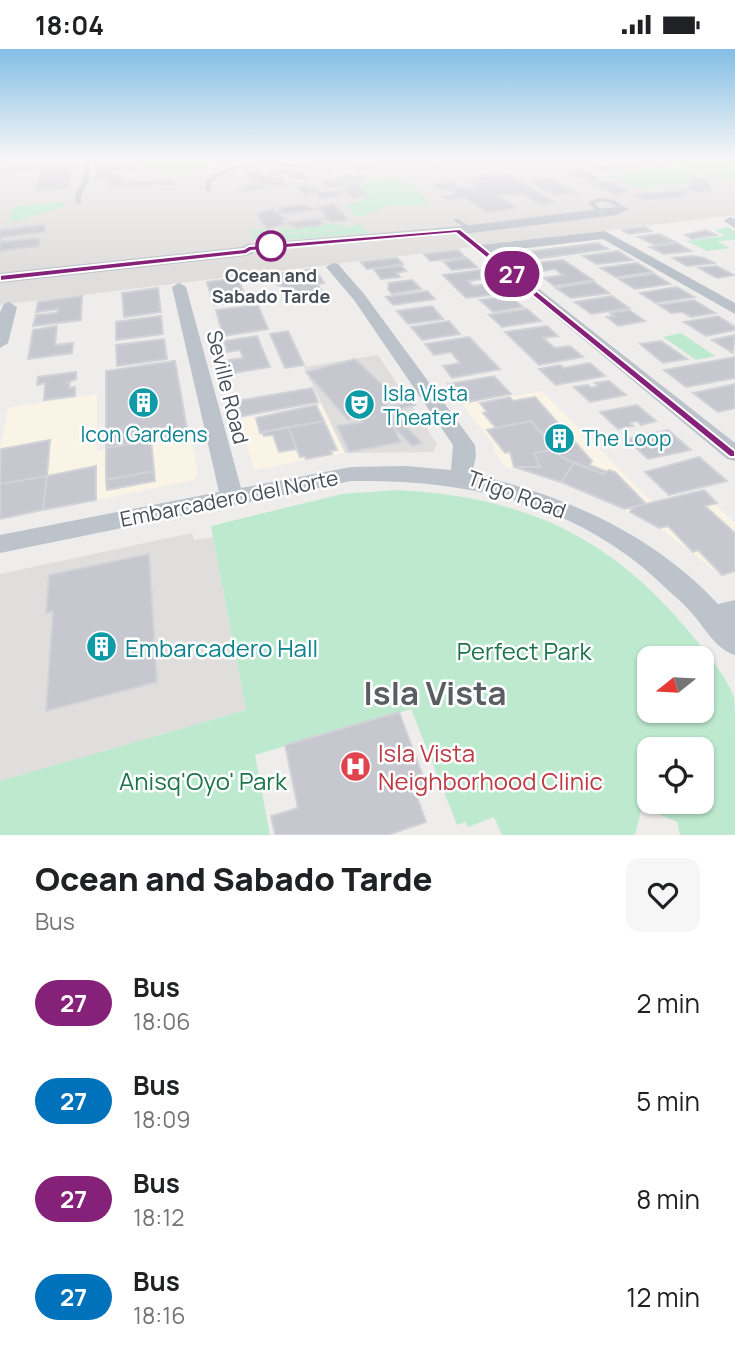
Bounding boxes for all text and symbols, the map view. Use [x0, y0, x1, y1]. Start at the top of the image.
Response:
text: 18:04 [35, 7, 104, 43]
marker: Ocean and Sabado Tarde [256, 231, 286, 261]
line badge: 27 [480, 251, 544, 297]
text: 27 [498, 257, 526, 290]
place label: Ocean and Sabado Tarde [212, 263, 330, 308]
street label: Seville Road [200, 327, 256, 447]
place label: Isla Vista Theater [383, 379, 468, 431]
building icon: Icon Gardens [127, 385, 161, 419]
theatre icon: Isla Vista Theater [343, 388, 377, 422]
place label: Icon Gardens [80, 420, 208, 448]
building icon: The Loop [542, 421, 576, 455]
place label: The Loop [582, 424, 671, 452]
street label: Embarcadero del Norte [118, 463, 340, 533]
street label: Trigo Road [464, 463, 570, 525]
building icon: Embarcadero Hall [85, 630, 119, 664]
place label: Embarcadero Hall [125, 631, 318, 664]
park label: Perfect Park [457, 634, 592, 667]
north arrow [637, 646, 714, 723]
map controls [637, 646, 714, 814]
district label: Isla Vista [364, 670, 506, 715]
place label: Isla Vista Neighborhood Clinic [378, 736, 603, 797]
button: locate [637, 737, 714, 814]
hospital icon: Isla Vista Neighborhood Clinic [338, 749, 372, 783]
park label: Anisq'Oyo' Park [119, 764, 288, 797]
text: Ocean and Sabado Tarde [35, 856, 433, 901]
button: heart [626, 858, 700, 932]
text: Bus [35, 905, 75, 937]
text: Bus [133, 969, 180, 1005]
text: 2 min [636, 985, 700, 1021]
text: 27 [60, 986, 87, 1019]
text: 18:06 [133, 1005, 191, 1037]
text: Bus [133, 1067, 180, 1103]
text: 5 min [636, 1083, 700, 1119]
text: 27 [60, 1084, 87, 1117]
text: 18:09 [133, 1103, 191, 1135]
text: Bus [133, 1165, 180, 1201]
text: 8 min [636, 1181, 700, 1217]
text: 27 [60, 1182, 87, 1215]
text: 18:12 [133, 1201, 184, 1233]
text: Bus [133, 1263, 180, 1299]
text: 12 min [626, 1279, 700, 1315]
text: 27 [60, 1280, 87, 1313]
text: 18:16 [133, 1299, 185, 1331]

